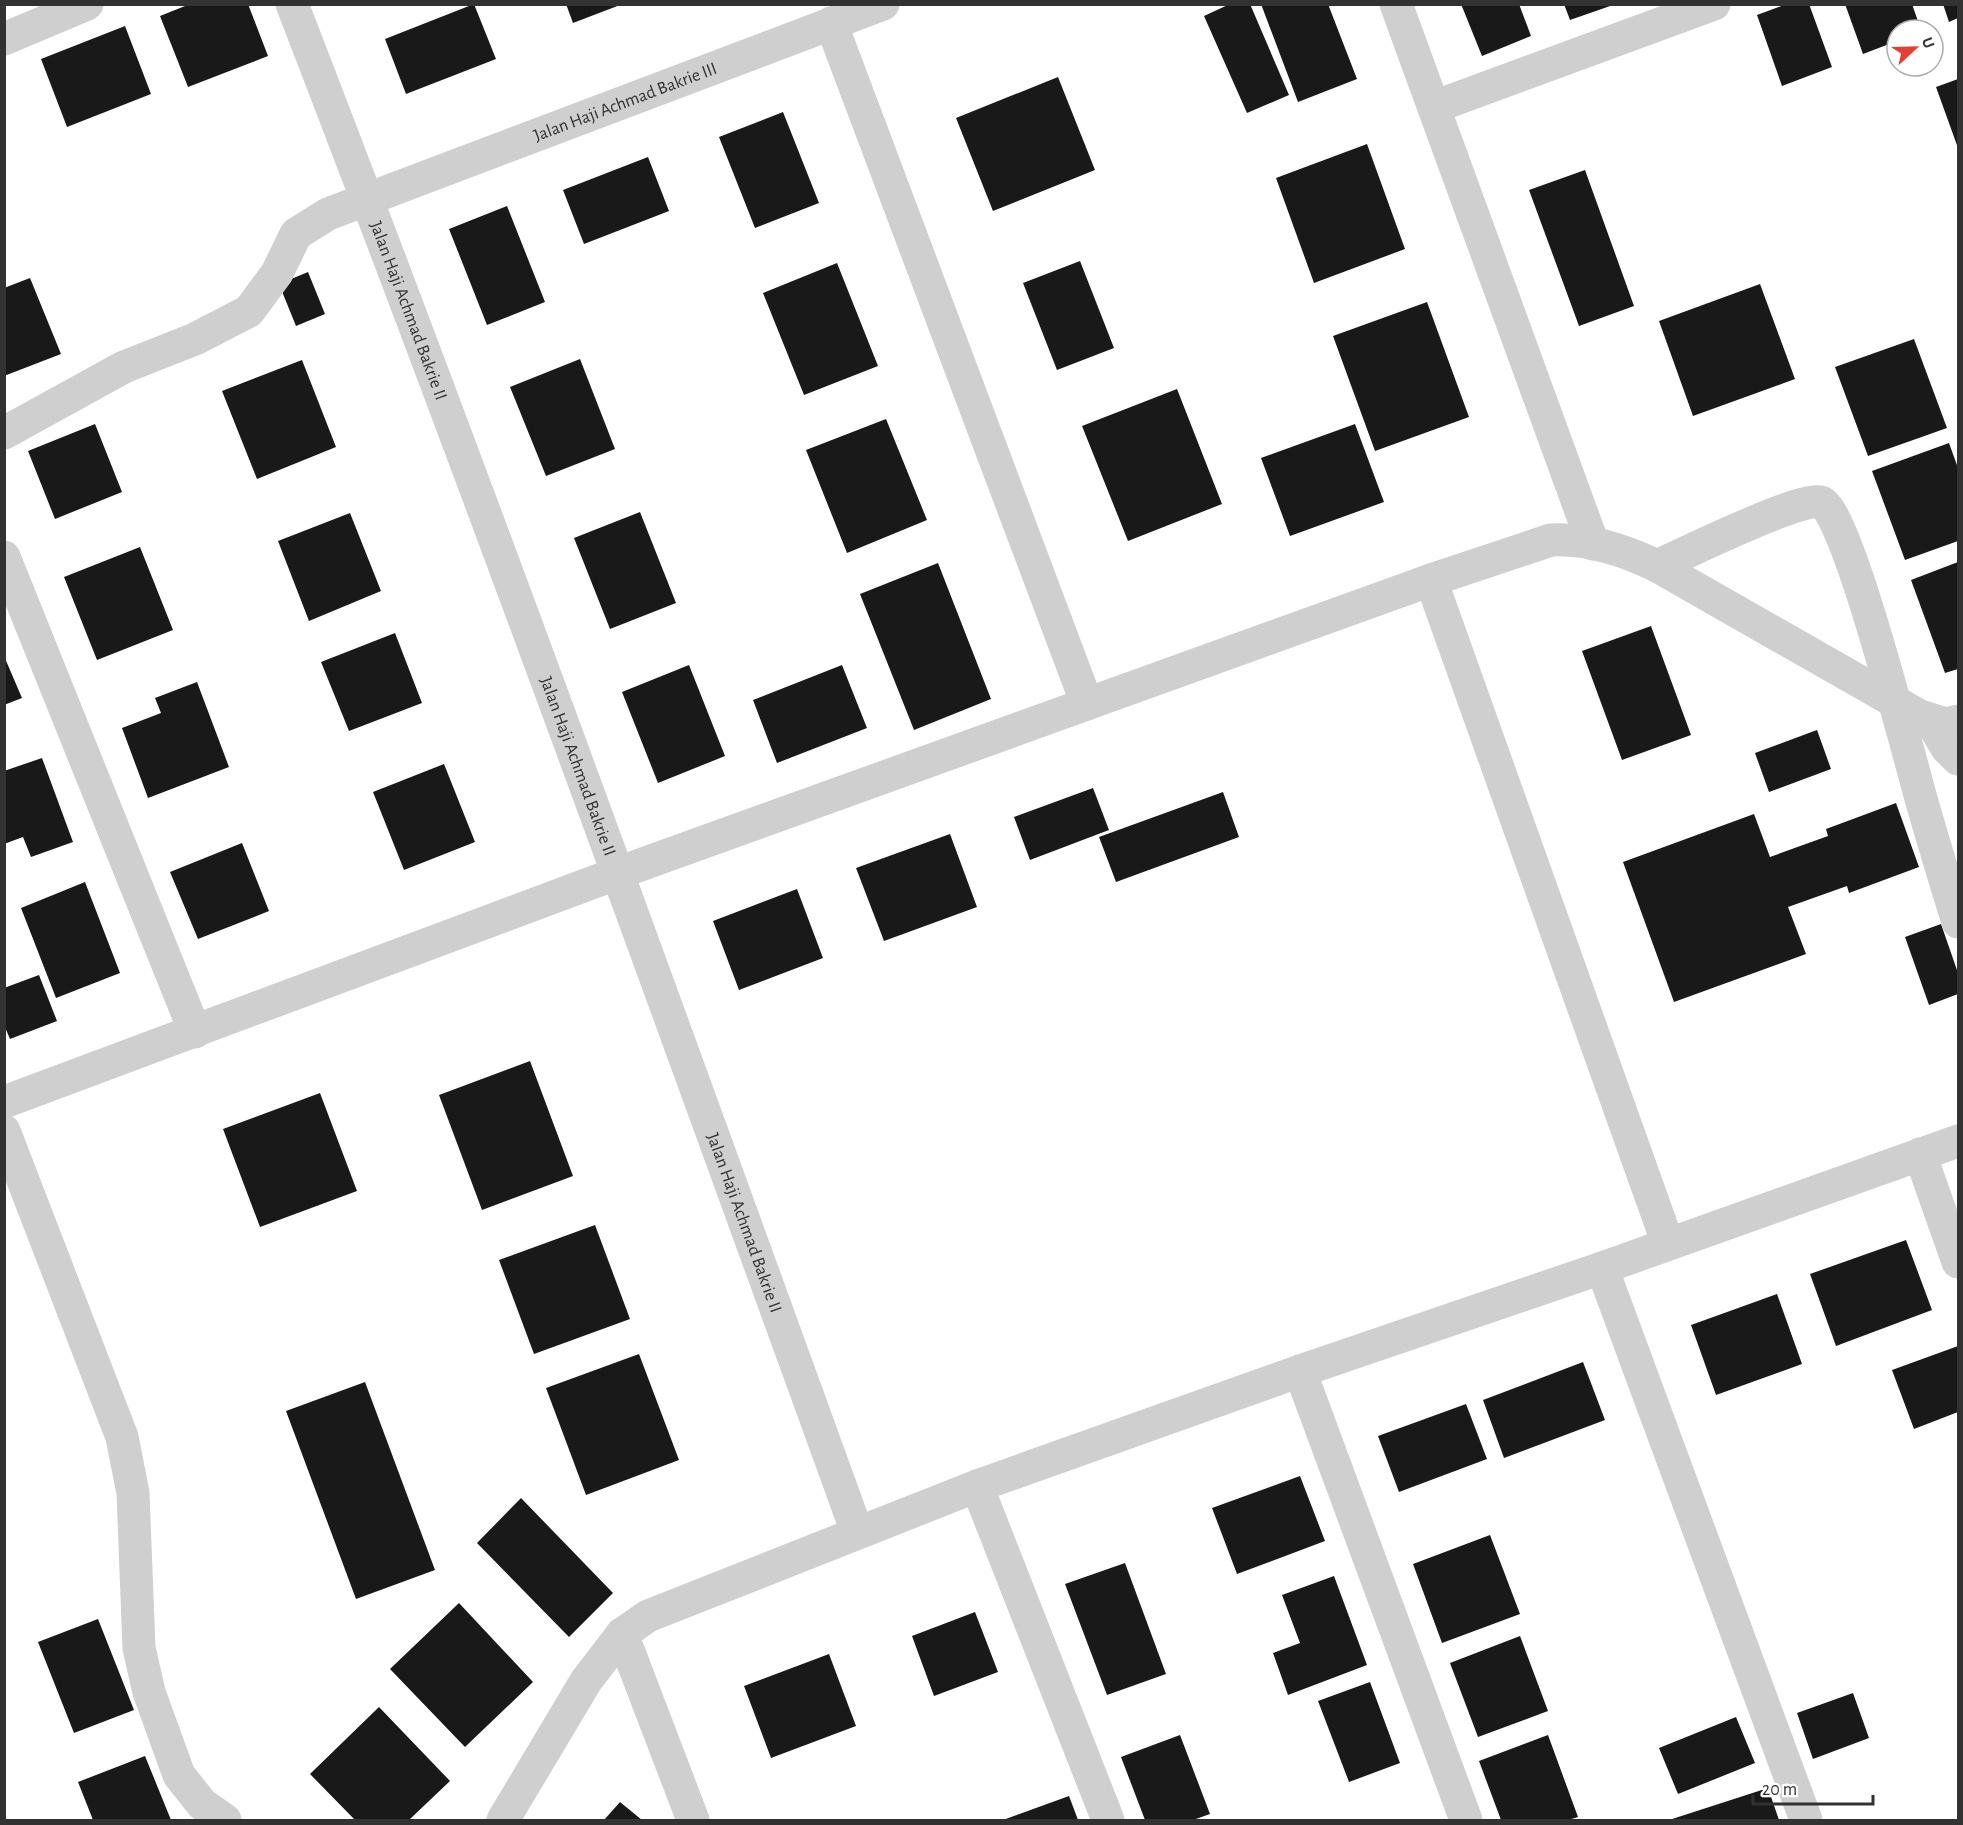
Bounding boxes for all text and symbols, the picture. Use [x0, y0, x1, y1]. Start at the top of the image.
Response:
north arrow [1885, 18, 1945, 78]
text: U [1919, 35, 1937, 50]
street label: Jalan Haji Achmad Bakrie III [531, 60, 719, 145]
street label: Jalan Haji Achmad Bakrie II [366, 219, 450, 403]
street label: Jalan Haji Achmad Bakrie II [536, 674, 618, 858]
street label: Jalan Haji Achmad Bakrie II [703, 1131, 785, 1315]
scale bar [1753, 1768, 1873, 1806]
text: 20 m [1762, 1781, 1797, 1799]

